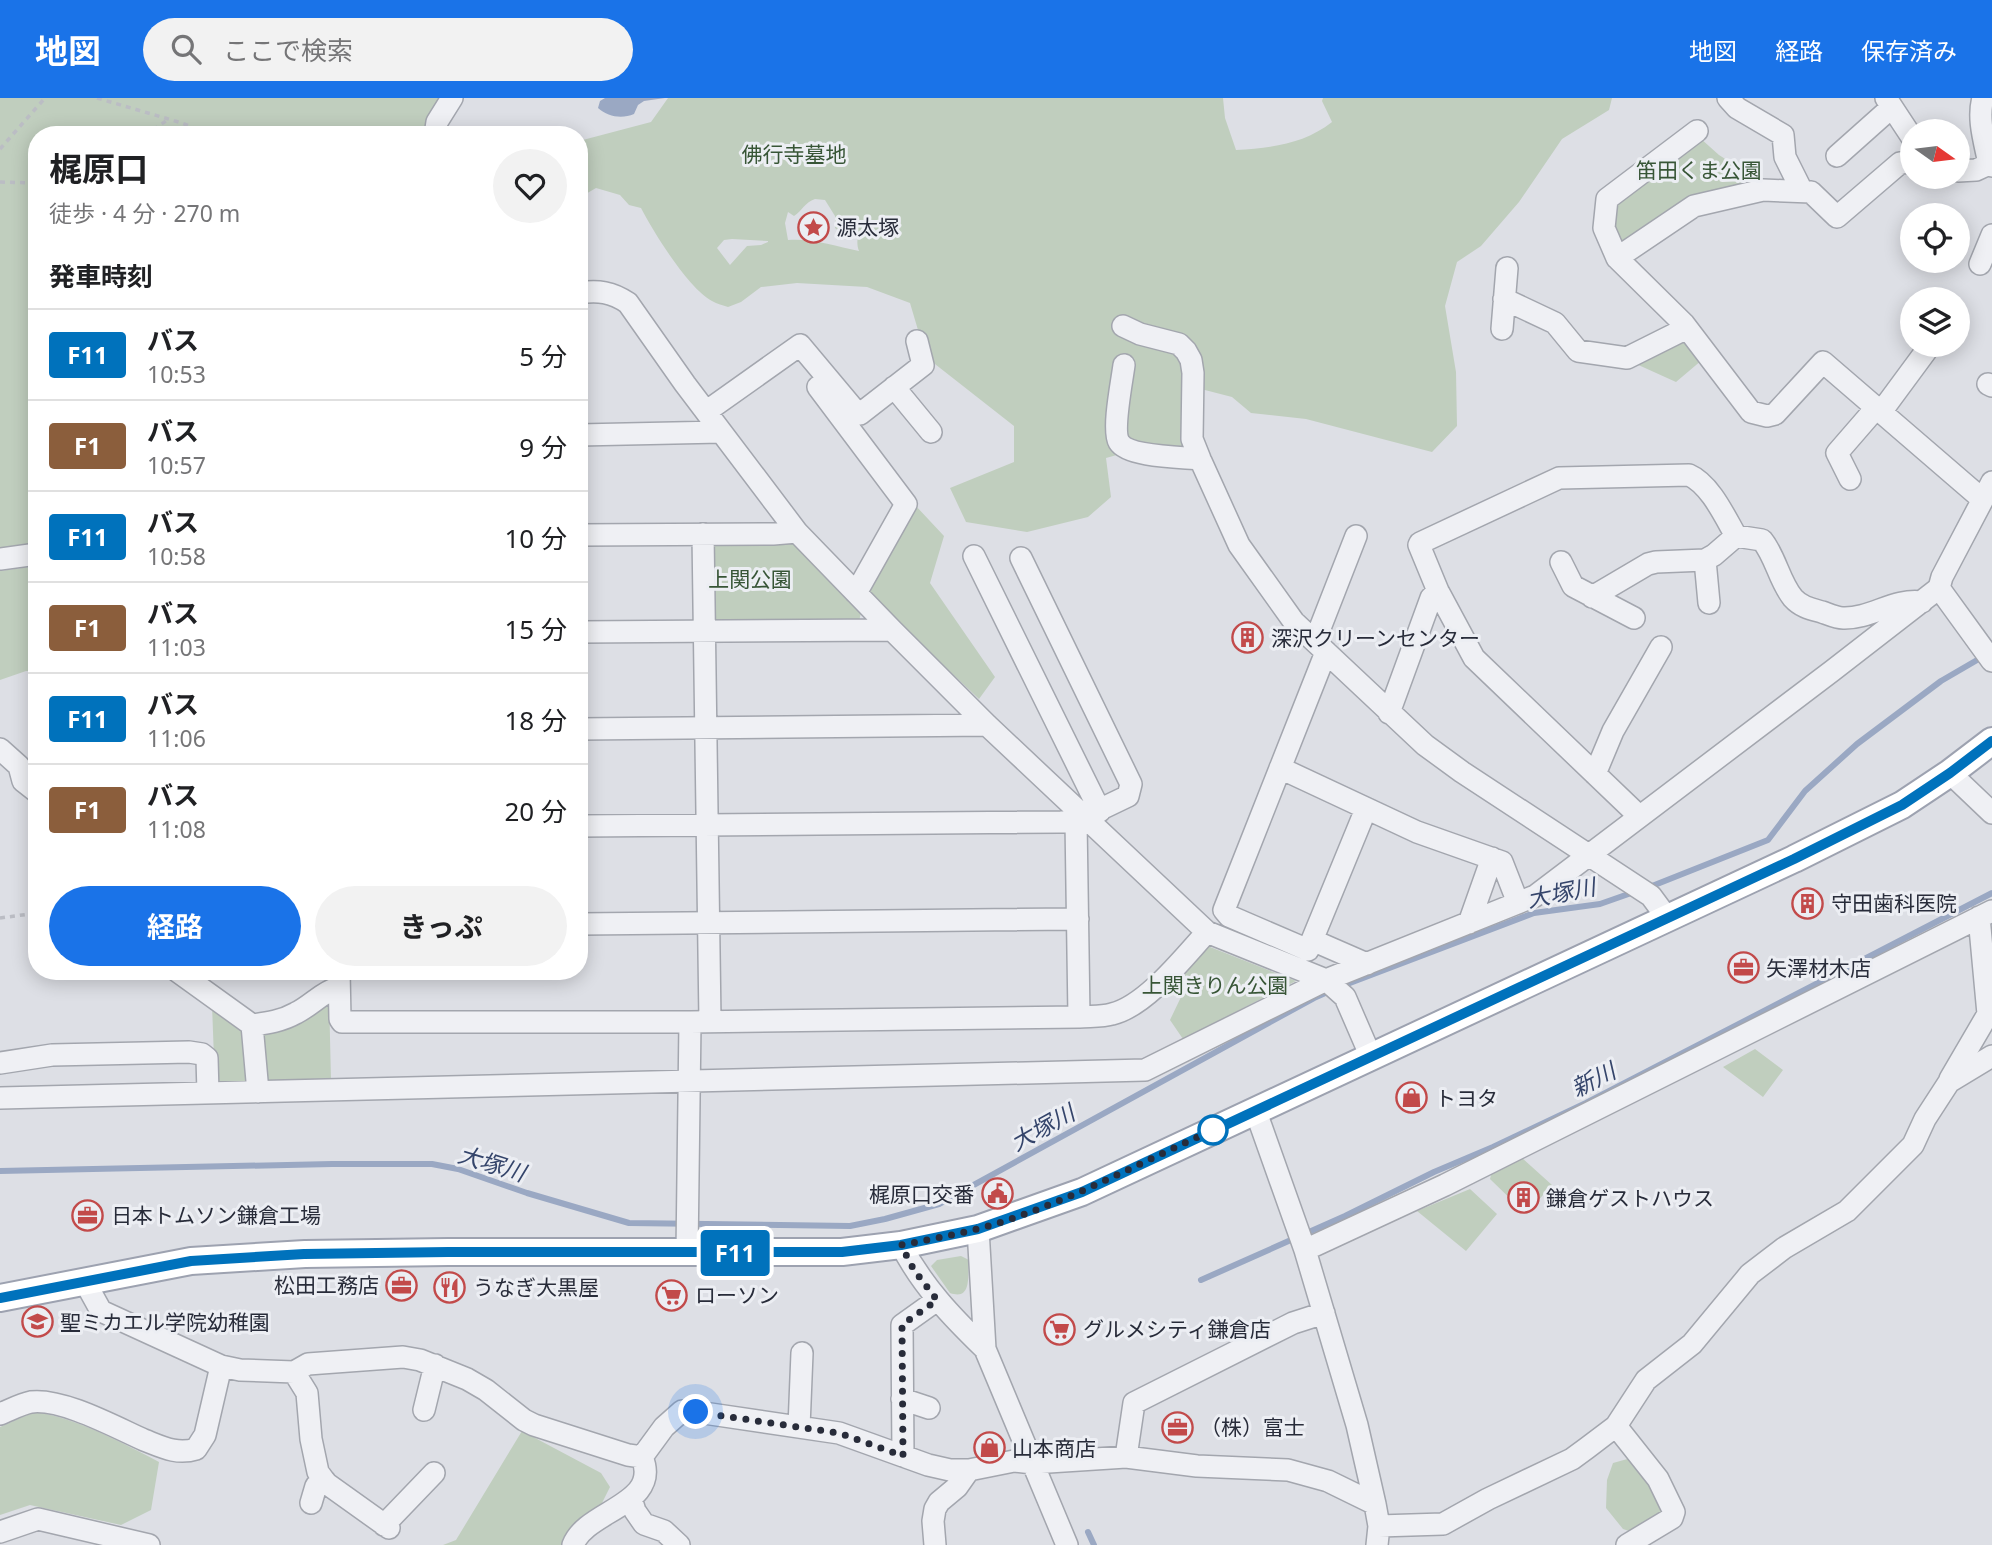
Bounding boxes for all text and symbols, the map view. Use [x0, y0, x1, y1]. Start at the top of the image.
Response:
search box [143, 18, 633, 81]
text: 地図 [35, 28, 101, 73]
icon: search [167, 30, 205, 68]
text: ここで検索 [223, 32, 353, 68]
text: 地図 [1689, 34, 1737, 67]
text: 経路 [1775, 34, 1823, 67]
text: 保存済み [1861, 34, 1957, 67]
north arrow [1900, 119, 1970, 189]
map controls [1900, 119, 1970, 357]
park label: 佛行寺墓地 [742, 140, 847, 168]
text: 梶原口 [49, 146, 148, 191]
button: heart [493, 149, 567, 223]
park label: 笛田くま公園 [1636, 156, 1762, 184]
text: 徒歩 · 4 分 · 270 m [49, 197, 240, 229]
button: locate [1900, 203, 1970, 273]
place icon: 源太塚 [796, 210, 830, 244]
place label: 源太塚 [836, 213, 899, 241]
text: 発車時刻 [49, 258, 153, 294]
button: layers [1900, 287, 1970, 357]
text: バス [147, 322, 199, 358]
text: F11 [67, 338, 108, 371]
text: 5 分 [519, 338, 567, 374]
text: 10:53 [147, 358, 206, 390]
text: バス [147, 413, 199, 449]
text: F1 [74, 429, 101, 462]
text: 9 分 [519, 429, 567, 465]
text: 10:57 [147, 449, 206, 481]
text: バス [147, 504, 199, 540]
text: F11 [67, 520, 108, 553]
text: 10 分 [504, 520, 567, 556]
text: 10:58 [147, 540, 206, 572]
park label: 上関公園 [708, 565, 792, 593]
text: バス [147, 595, 199, 631]
text: F1 [74, 611, 101, 644]
text: 15 分 [504, 611, 567, 647]
building icon: 深沢クリーンセンター [1231, 621, 1265, 655]
place label: 深沢クリーンセンター [1271, 624, 1480, 652]
text: 11:03 [147, 631, 206, 663]
text: バス [147, 686, 199, 722]
text: F11 [67, 702, 108, 735]
text: 18 分 [504, 702, 567, 738]
text: 11:06 [147, 722, 206, 754]
text: バス [147, 777, 199, 813]
text: F1 [74, 793, 101, 826]
text: 20 分 [504, 793, 567, 829]
text: 11:08 [147, 813, 206, 845]
water label: 大塚川 [1524, 869, 1601, 914]
button: 経路 [49, 886, 301, 966]
button: きっぷ [315, 886, 567, 966]
building icon: 守田歯科医院 [1791, 886, 1825, 920]
place label: 守田歯科医院 [1831, 889, 1957, 917]
office icon: 矢澤材木店 [1726, 951, 1760, 985]
place label: 矢澤材木店 [1766, 954, 1871, 982]
park label: 上関きりん公園 [1142, 971, 1289, 999]
water label: 新川 [1565, 1053, 1623, 1104]
shop icon: トヨタ [1395, 1081, 1429, 1115]
place label: トヨタ [1435, 1084, 1498, 1112]
water label: 大塚川 [1004, 1095, 1083, 1158]
unlabelled marker [1198, 1115, 1228, 1145]
water label: 大塚川 [454, 1138, 533, 1189]
public building icon: 梶原口交番 [980, 1177, 1014, 1211]
place label: 梶原口交番 [869, 1180, 974, 1208]
building icon: 鎌倉ゲストハウス [1506, 1181, 1540, 1215]
place label: 鎌倉ゲストハウス [1546, 1184, 1714, 1212]
office icon: 日本トムソン鎌倉工場 [71, 1198, 105, 1232]
place label: 日本トムソン鎌倉工場 [111, 1201, 321, 1229]
line badge: F11 [695, 1230, 775, 1276]
text: F11 [715, 1236, 755, 1269]
office icon: 松田工務店 [385, 1268, 419, 1302]
restaurant icon: うなぎ大黒屋 [433, 1270, 467, 1304]
place label: 松田工務店 [274, 1271, 379, 1299]
place label: うなぎ大黒屋 [473, 1273, 599, 1301]
supermarket icon: ローソン [655, 1278, 689, 1312]
place label: ローソン [695, 1281, 779, 1309]
school or university icon: 聖ミカエル学院幼稚園 [20, 1305, 54, 1339]
place label: 聖ミカエル学院幼稚園 [60, 1308, 270, 1336]
supermarket icon: グルメシティ鎌倉店 [1043, 1312, 1077, 1346]
place label: グルメシティ鎌倉店 [1083, 1315, 1271, 1343]
your location [678, 1394, 713, 1429]
office icon: （株）富士 [1160, 1410, 1194, 1444]
place label: （株）富士 [1200, 1413, 1305, 1441]
shop icon: 山本商店 [972, 1431, 1006, 1465]
place label: 山本商店 [1012, 1434, 1096, 1462]

